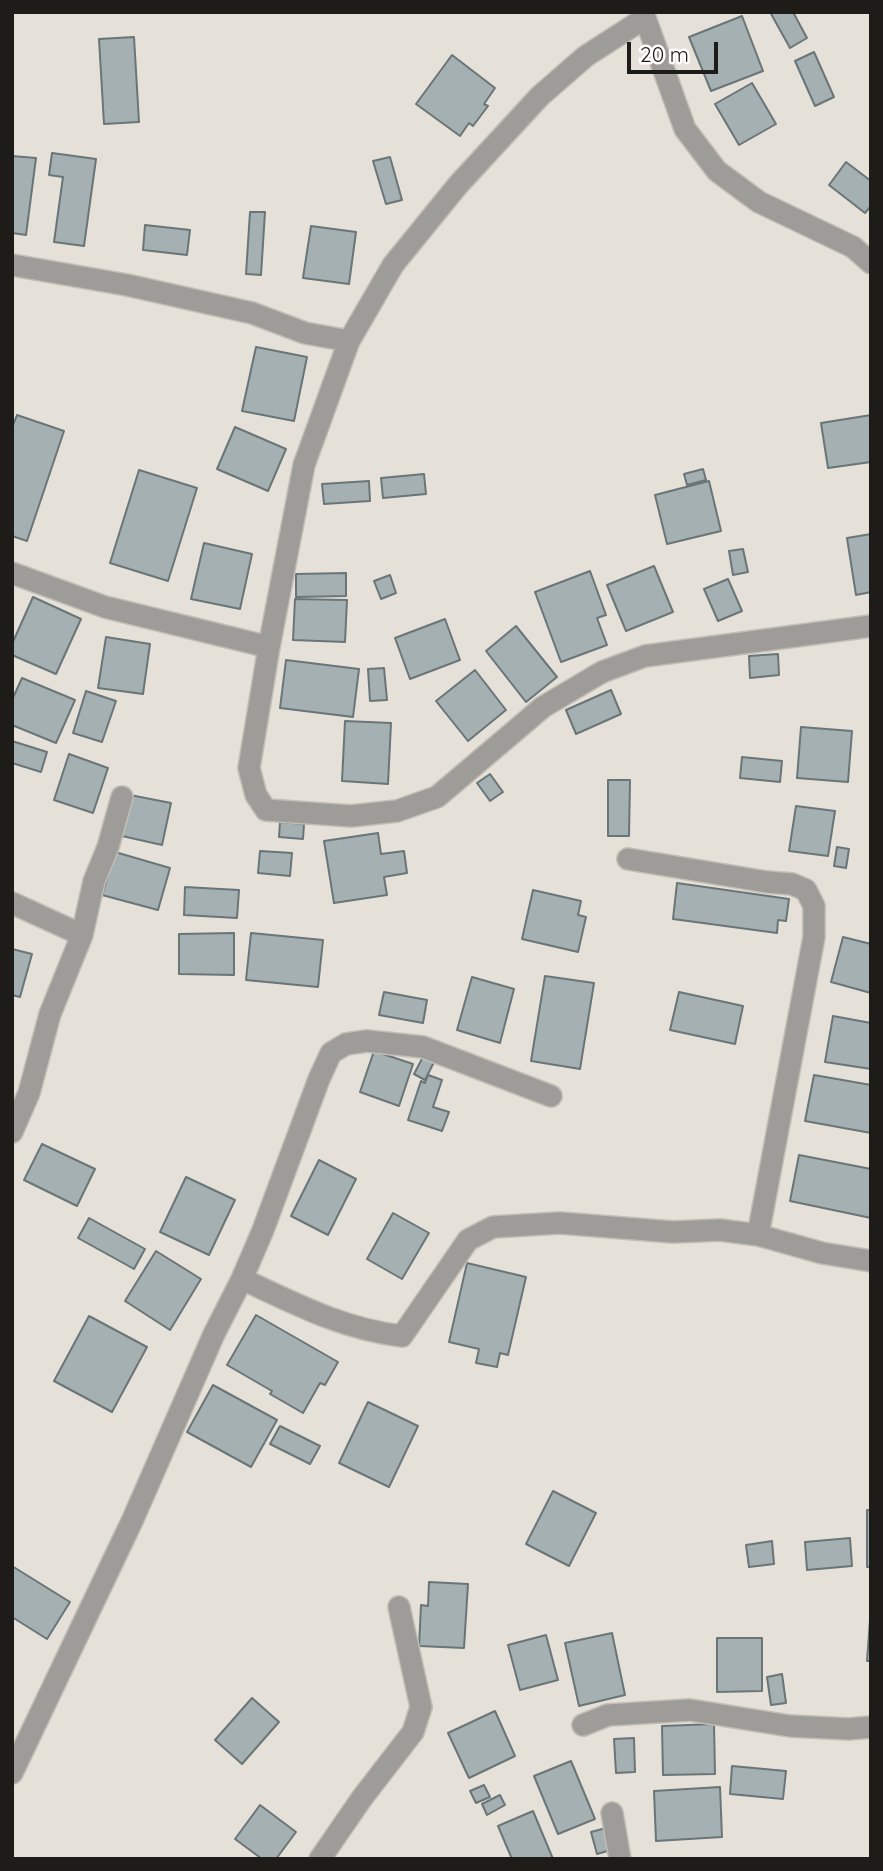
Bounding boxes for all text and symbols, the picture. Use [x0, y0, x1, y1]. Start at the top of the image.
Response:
scale bar [631, 28, 722, 72]
text: 20 m [640, 41, 689, 67]

